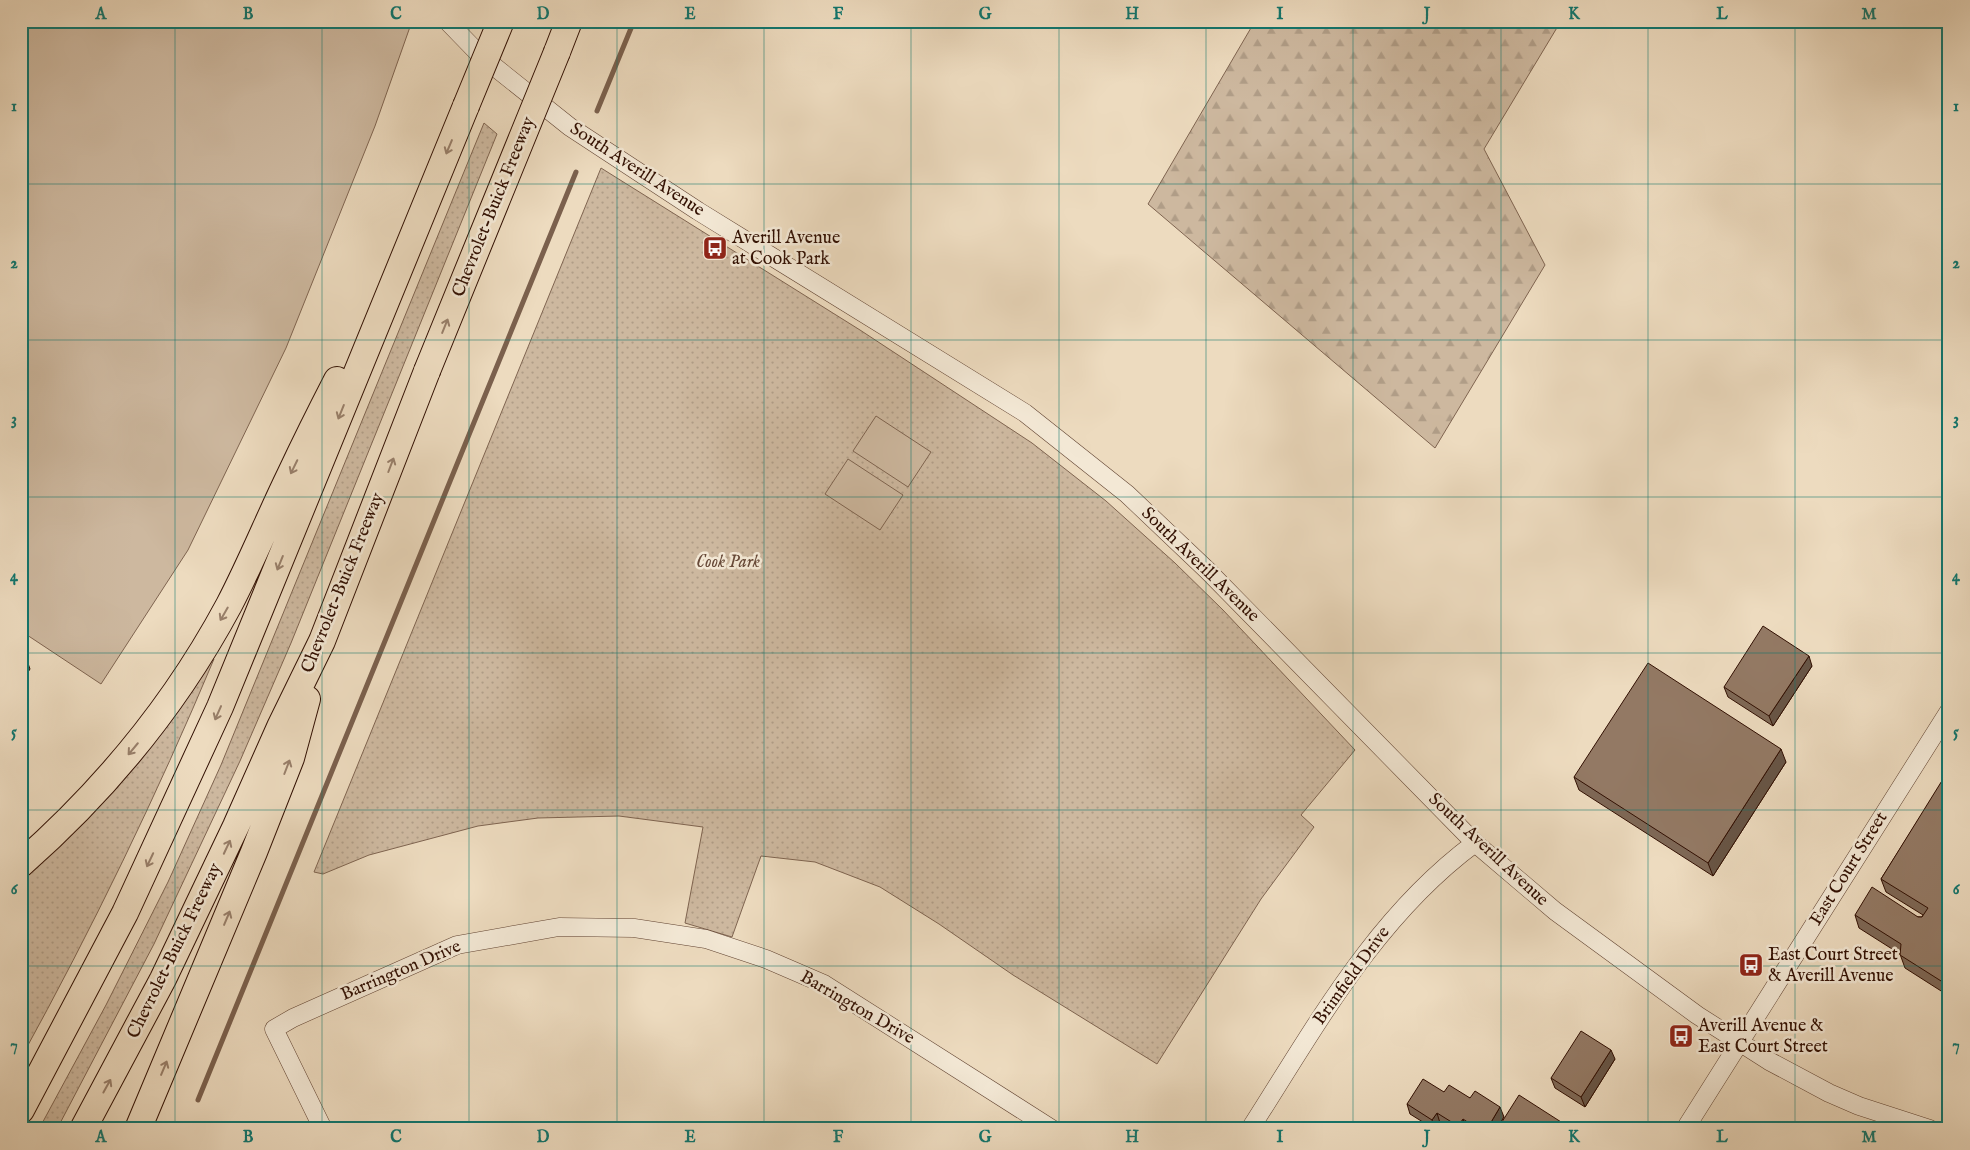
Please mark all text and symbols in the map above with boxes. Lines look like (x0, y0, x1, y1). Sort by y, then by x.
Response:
text: A (95, 5, 108, 25)
text: B (243, 5, 254, 25)
text: C (390, 5, 402, 25)
text: D (537, 5, 550, 25)
text: E (684, 5, 696, 25)
text: F (833, 5, 844, 25)
text: G (979, 5, 992, 25)
text: H (1125, 5, 1139, 25)
text: I (1277, 5, 1284, 25)
text: J (1422, 5, 1431, 25)
text: K (1568, 5, 1581, 25)
text: L (1716, 5, 1728, 25)
text: M (1861, 5, 1877, 25)
text: 1 (11, 97, 17, 117)
text: 1 (1953, 97, 1959, 117)
street label: Chevrolet-Buick Freeway (447, 113, 541, 301)
street label: South Averill Avenue (565, 118, 709, 222)
one-way arrow (443, 139, 453, 154)
place label: Averill Avenue at Cook Park (731, 227, 840, 271)
bus stop icon: Averill Avenue at Cook Park (702, 235, 728, 261)
text: 2 (10, 254, 18, 274)
text: 2 (1952, 254, 1960, 274)
one-way arrow (441, 319, 451, 334)
one-way arrow (336, 404, 345, 419)
text: 3 (11, 410, 17, 430)
text: 3 (1953, 410, 1959, 430)
one-way arrow (386, 458, 396, 473)
one-way arrow (288, 460, 298, 475)
street label: Chevrolet-Buick Freeway (296, 489, 390, 677)
street label: South Averill Avenue (1136, 503, 1264, 627)
park label: Cook Park (696, 551, 760, 574)
one-way arrow (275, 554, 284, 570)
text: 4 (10, 567, 19, 587)
text: 4 (1952, 567, 1961, 587)
one-way arrow (218, 606, 228, 621)
one-way arrow (212, 705, 222, 720)
text: 5 (11, 723, 17, 743)
text: 5 (1953, 723, 1959, 743)
one-way arrow (128, 742, 139, 755)
one-way arrow (283, 760, 293, 775)
street label: South Averill Avenue (1423, 788, 1553, 912)
street label: East Court Street (1805, 808, 1893, 930)
one-way arrow (222, 840, 232, 855)
one-way arrow (145, 853, 155, 868)
street label: Chevrolet-Buick Freeway (122, 859, 228, 1043)
text: 6 (11, 880, 19, 900)
text: 6 (1953, 880, 1961, 900)
one-way arrow (222, 911, 232, 926)
street label: Brimfield Drive (1309, 922, 1395, 1030)
street label: Barrington Drive (337, 935, 465, 1007)
place label: East Court Street & Averill Avenue (1768, 944, 1898, 988)
bus stop icon: East Court Street & Averill Avenue (1738, 952, 1764, 978)
street label: Barrington Drive (796, 966, 918, 1050)
place label: Averill Avenue & East Court Street (1697, 1015, 1828, 1059)
bus stop icon: Averill Avenue & East Court Street (1668, 1023, 1694, 1049)
text: 7 (10, 1036, 18, 1056)
text: 7 (1952, 1036, 1960, 1056)
one-way arrow (160, 1061, 170, 1076)
one-way arrow (103, 1079, 112, 1094)
text: A (95, 1128, 108, 1148)
text: B (243, 1128, 254, 1148)
text: C (390, 1128, 402, 1148)
text: D (537, 1128, 550, 1148)
text: E (684, 1128, 696, 1148)
text: F (833, 1128, 844, 1148)
text: G (979, 1128, 992, 1148)
text: H (1125, 1128, 1139, 1148)
text: I (1277, 1128, 1284, 1148)
text: J (1422, 1128, 1431, 1148)
text: K (1568, 1128, 1581, 1148)
text: L (1716, 1128, 1728, 1148)
text: M (1861, 1128, 1877, 1148)

